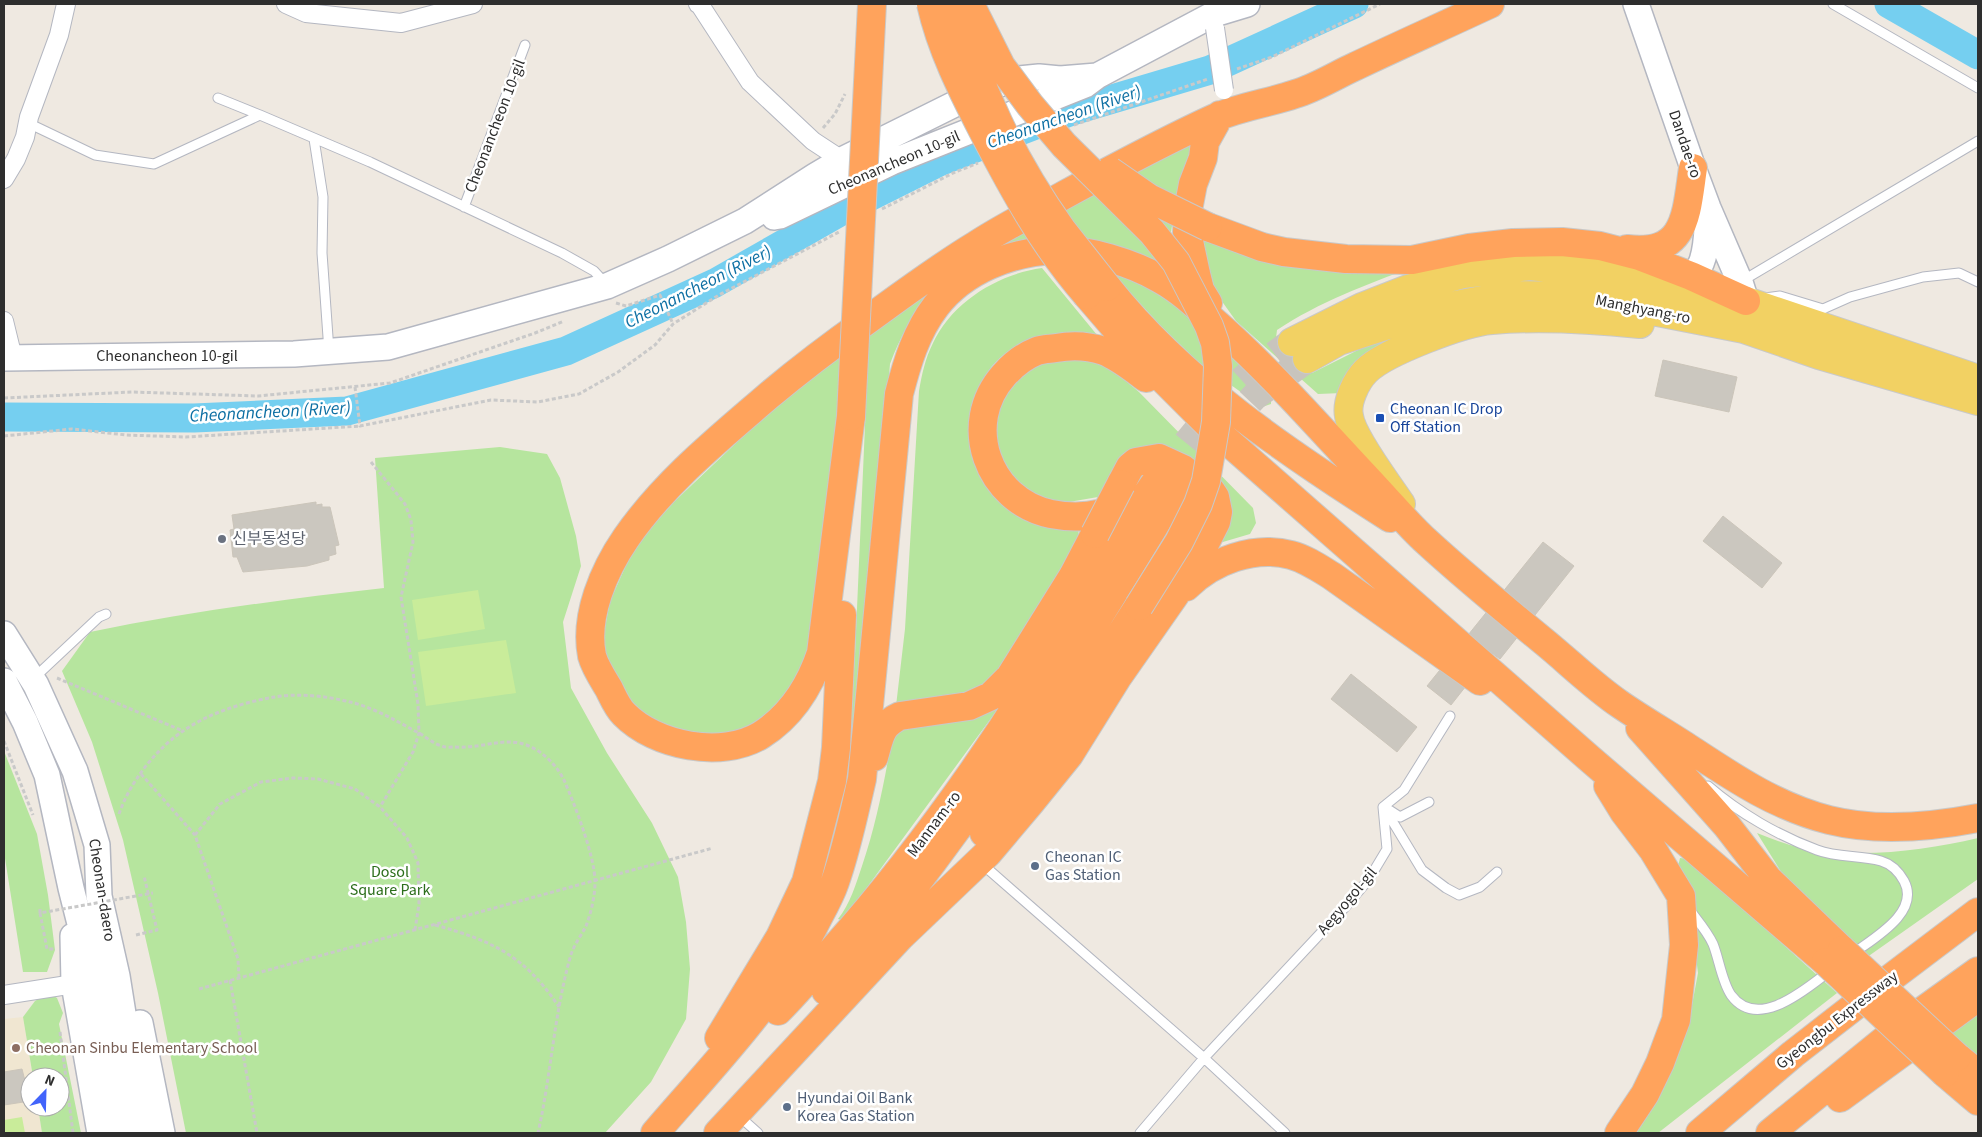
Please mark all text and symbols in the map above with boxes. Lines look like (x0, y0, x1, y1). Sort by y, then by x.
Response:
street label: Cheonancheon 10-gil (459, 56, 531, 196)
water label: Cheonancheon (River) (984, 79, 1144, 155)
street label: Dandae-ro (1663, 107, 1707, 181)
street label: Cheonancheon 10-gil (825, 125, 963, 201)
water label: Cheonancheon (River) (620, 239, 776, 335)
street label: Manghyang-ro (1594, 289, 1692, 329)
street label: Cheonancheon 10-gil (96, 345, 238, 367)
water label: Cheonancheon (River) (189, 395, 351, 429)
place label: Cheonan IC Drop Off Station (1390, 398, 1503, 438)
marker: Cheonan IC Drop Off Station (1374, 412, 1386, 424)
place label: 신부동성당 (232, 528, 306, 550)
marker: 신부동성당 (216, 533, 228, 545)
street label: Mannam-ro (902, 786, 966, 862)
street label: Cheonan-daero (83, 837, 121, 943)
place label: Cheonan IC Gas Station (1045, 846, 1122, 886)
marker: Cheonan IC Gas Station (1029, 860, 1041, 872)
park label: Dosol Square Park (350, 861, 430, 901)
street label: Aegyogol-gil (1312, 862, 1382, 940)
street label: Gyeongbu Expressway (1772, 965, 1903, 1075)
place label: Cheonan Sinbu Elementary School (26, 1037, 257, 1059)
marker: Cheonan Sinbu Elementary School (10, 1042, 22, 1054)
north arrow (20, 1067, 70, 1117)
text: N (41, 1070, 58, 1092)
place label: Hyundai Oil Bank Korea Gas Station (797, 1087, 915, 1127)
marker: Hyundai Oil Bank Korea Gas Station (781, 1101, 793, 1113)

